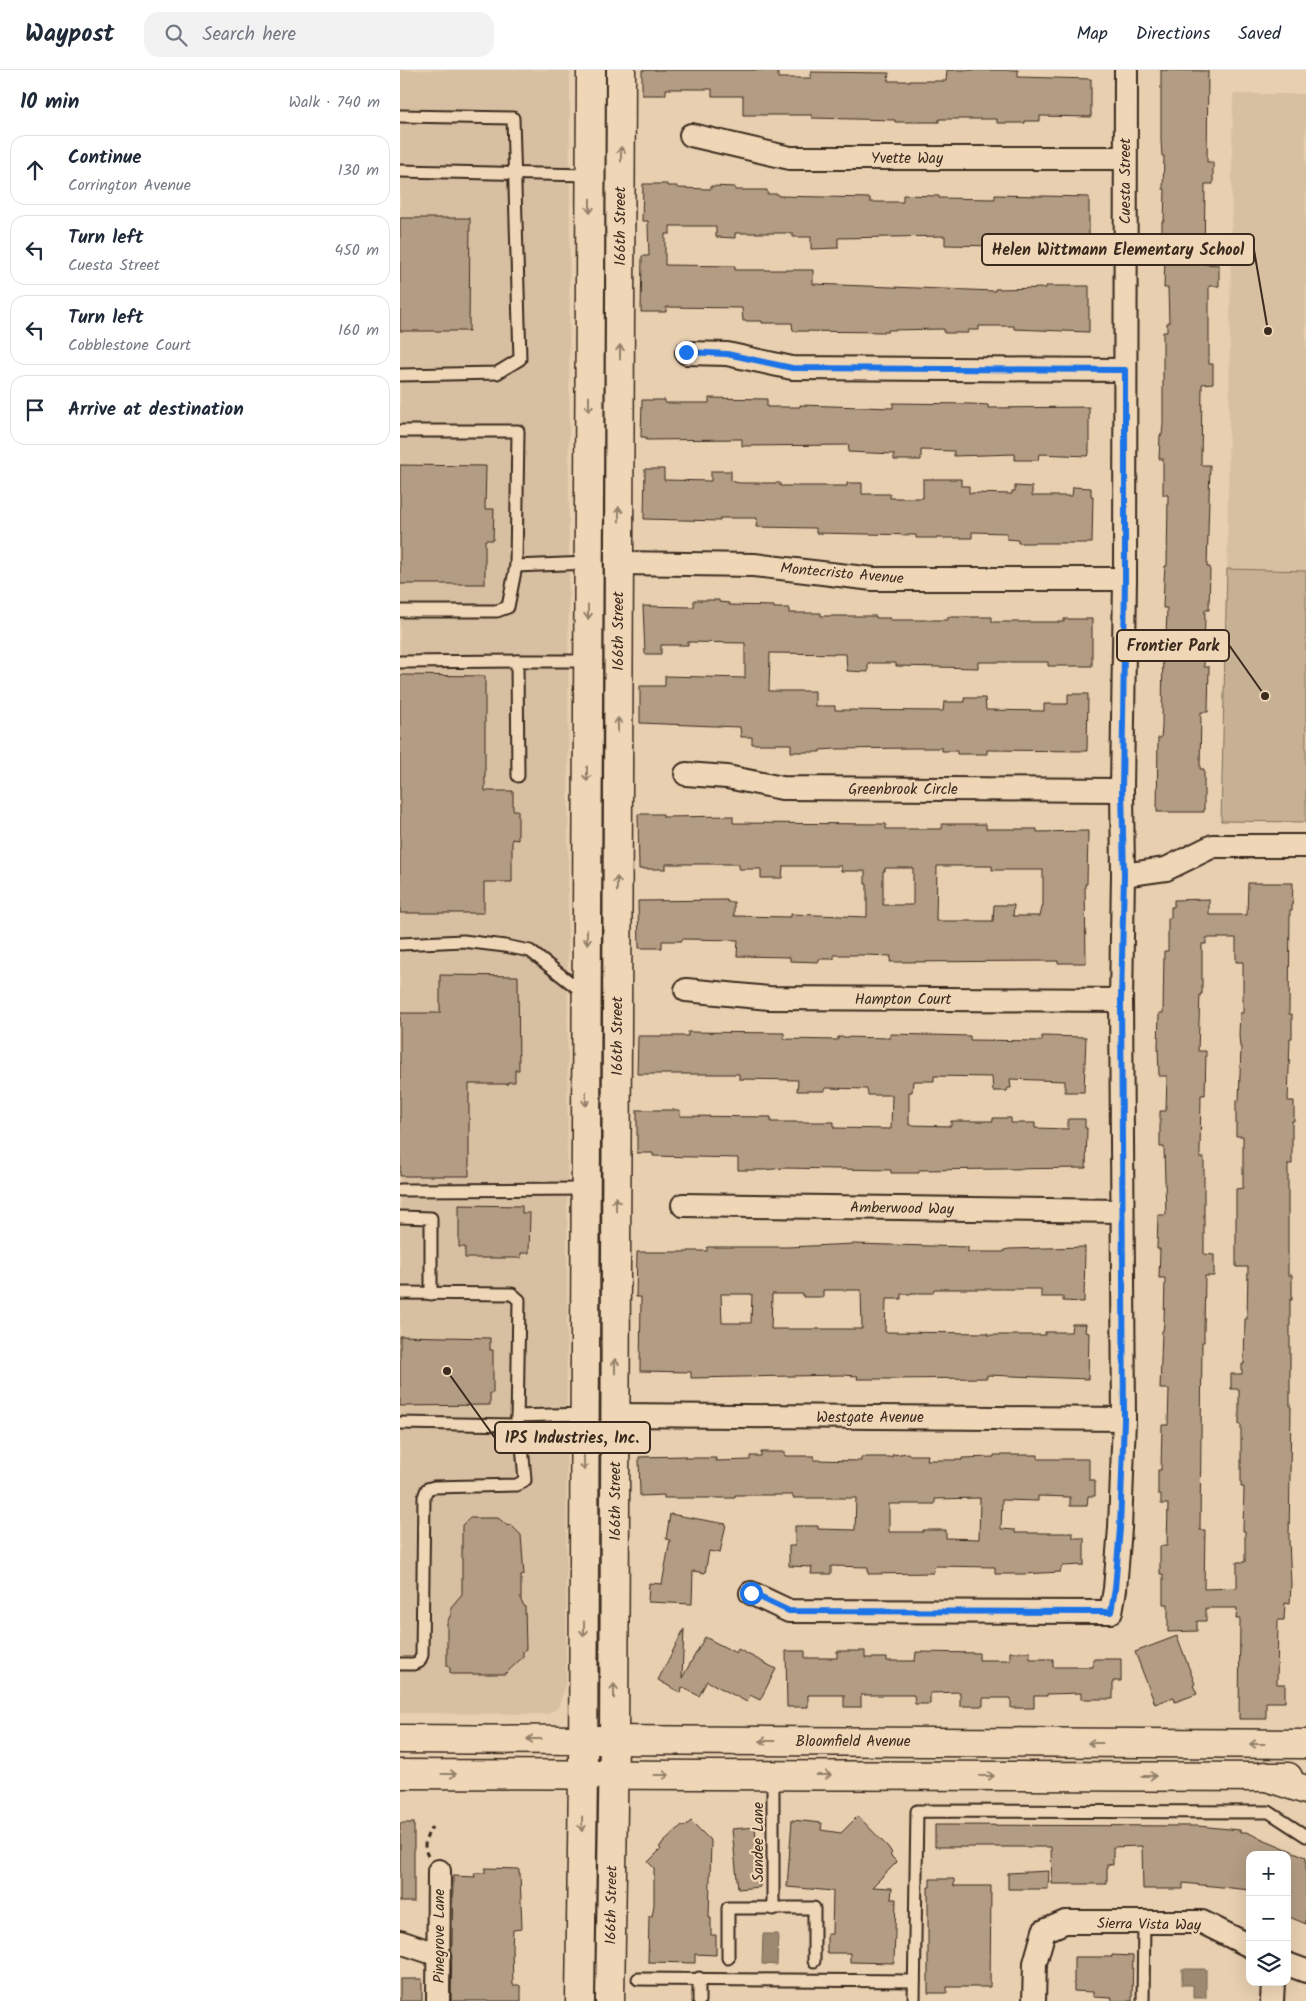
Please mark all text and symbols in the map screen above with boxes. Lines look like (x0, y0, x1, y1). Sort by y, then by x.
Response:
search box (144, 12, 494, 57)
text: Waypost (25, 15, 114, 54)
text: Search here (202, 20, 296, 50)
text: Map (1076, 20, 1108, 49)
text: Directions (1136, 20, 1210, 49)
text: Saved (1238, 20, 1281, 49)
icon: search (162, 21, 190, 49)
text: 10 min (20, 86, 80, 119)
text: Walk · 740 m (289, 90, 380, 115)
street label: Cuesta Street (1114, 138, 1138, 224)
text: Continue (68, 143, 141, 173)
one-way arrow (616, 147, 626, 163)
street label: Yvette Way (871, 147, 944, 171)
icon: ahead (21, 156, 49, 184)
text: 130 m (338, 158, 379, 183)
text: Corrington Avenue (68, 173, 191, 198)
street label: 166th Street (609, 186, 633, 266)
one-way arrow (585, 198, 595, 214)
text: Turn left (68, 223, 143, 253)
callout: Helen Wittmann Elementary School (982, 234, 1254, 265)
icon: left (21, 236, 49, 264)
text: 450 m (334, 238, 379, 263)
text: Helen Wittmann Elementary School (992, 238, 1245, 263)
text: Cuesta Street (68, 253, 160, 278)
text: Turn left (68, 303, 143, 333)
icon: left (21, 316, 49, 344)
text: 160 m (338, 318, 379, 343)
text: Cobblestone Court (68, 333, 191, 358)
route end (675, 341, 698, 364)
one-way arrow (615, 344, 625, 360)
text: Arrive at destination (68, 395, 244, 425)
one-way arrow (584, 395, 594, 411)
icon: arrive (21, 396, 49, 424)
one-way arrow (614, 507, 624, 523)
street label: Montecristo Avenue (779, 557, 905, 591)
street label: 166th Street (607, 591, 631, 671)
one-way arrow (583, 604, 593, 620)
callout: Frontier Park (1117, 630, 1229, 661)
text: Frontier Park (1127, 634, 1220, 659)
one-way arrow (613, 717, 623, 734)
one-way arrow (582, 766, 592, 782)
street label: Greenbrook Circle (848, 778, 958, 802)
one-way arrow (612, 876, 622, 892)
one-way arrow (582, 928, 592, 945)
street label: Hampton Court (855, 988, 951, 1012)
street label: 166th Street (606, 996, 630, 1076)
one-way arrow (581, 1091, 591, 1107)
one-way arrow (611, 1196, 621, 1212)
street label: Amberwood Way (850, 1196, 955, 1222)
one-way arrow (610, 1358, 620, 1374)
street label: Westgate Avenue (816, 1406, 924, 1430)
callout: IPS Industries, Inc. (495, 1422, 650, 1453)
text: IPS Industries, Inc. (505, 1426, 640, 1451)
one-way arrow (579, 1454, 589, 1471)
street label: 166th Street (604, 1461, 628, 1541)
route start (740, 1582, 763, 1605)
one-way arrow (579, 1620, 589, 1636)
one-way arrow (609, 1683, 619, 1700)
street label: Bloomfield Avenue (796, 1730, 911, 1754)
one-way arrow (527, 1734, 543, 1744)
one-way arrow (759, 1736, 776, 1746)
one-way arrow (1087, 1738, 1104, 1748)
one-way arrow (1250, 1739, 1266, 1749)
one-way arrow (440, 1769, 456, 1779)
one-way arrow (654, 1770, 670, 1780)
one-way arrow (816, 1770, 832, 1780)
one-way arrow (978, 1771, 995, 1781)
one-way arrow (1141, 1771, 1157, 1781)
street label: Sandee Lane (747, 1802, 771, 1882)
one-way arrow (578, 1815, 587, 1831)
map controls (1246, 1851, 1291, 1986)
button: + (1246, 1851, 1291, 1896)
street label: 166th Street (599, 1865, 625, 1945)
street label: Pinegrove Lane (428, 1889, 452, 1983)
button: − (1246, 1896, 1291, 1941)
street label: Sierra Vista Way (1097, 1912, 1202, 1938)
button: layers (1246, 1941, 1291, 1986)

